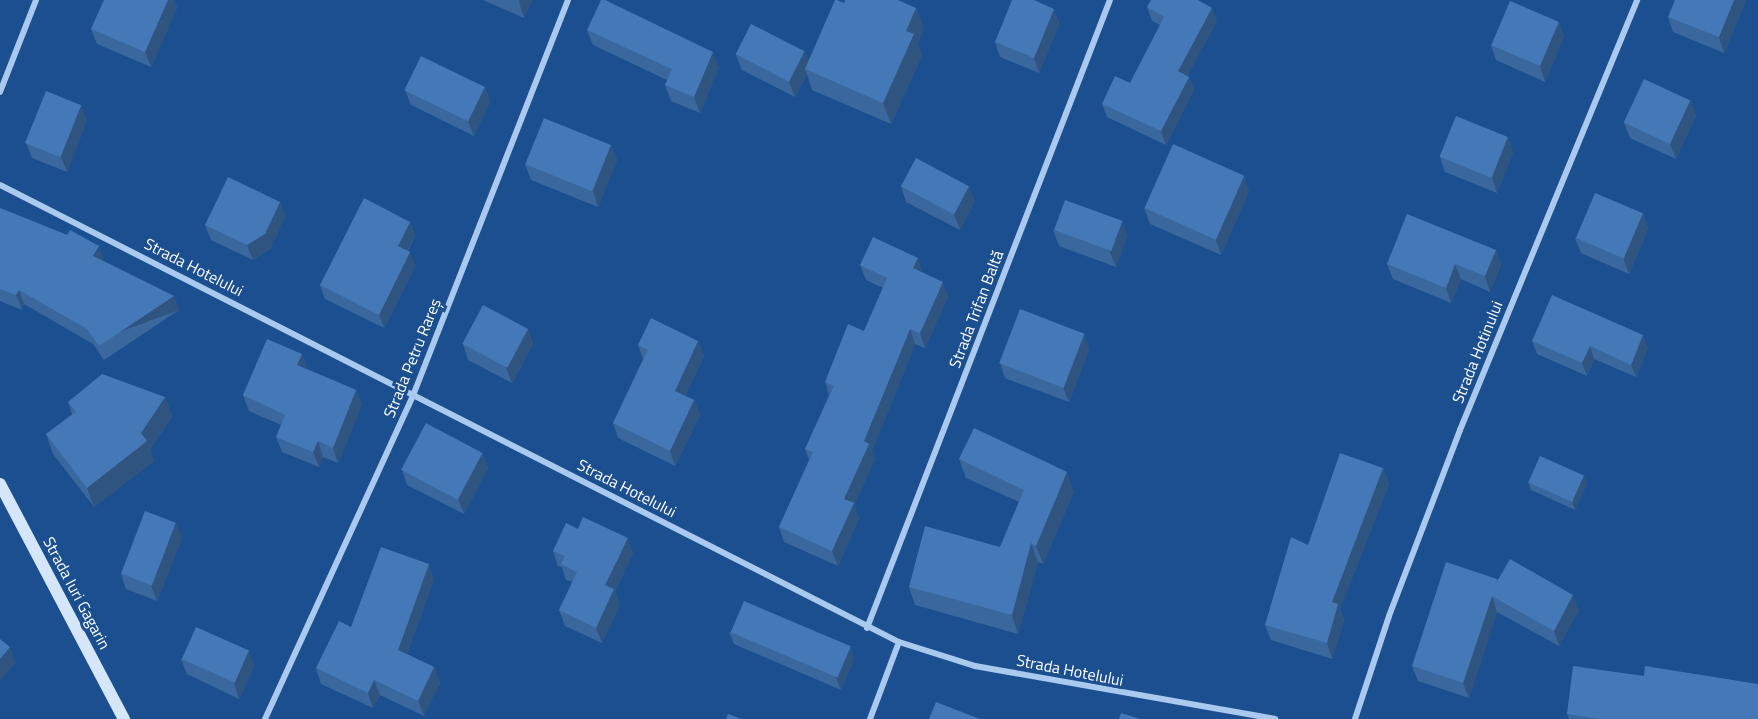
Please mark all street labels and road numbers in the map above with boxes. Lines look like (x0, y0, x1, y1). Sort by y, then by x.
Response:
street label: Strada Hotelului (141, 234, 247, 300)
street label: Strada Trifan Baltă (945, 247, 1007, 371)
street label: Strada Petru Rareș (379, 295, 445, 421)
street label: Strada Hotinului (1448, 298, 1506, 406)
street label: Strada Hotelului (574, 455, 680, 521)
street label: Strada Iuri Gagarin (39, 534, 115, 652)
street label: Strada Hotelului (1015, 650, 1125, 690)

